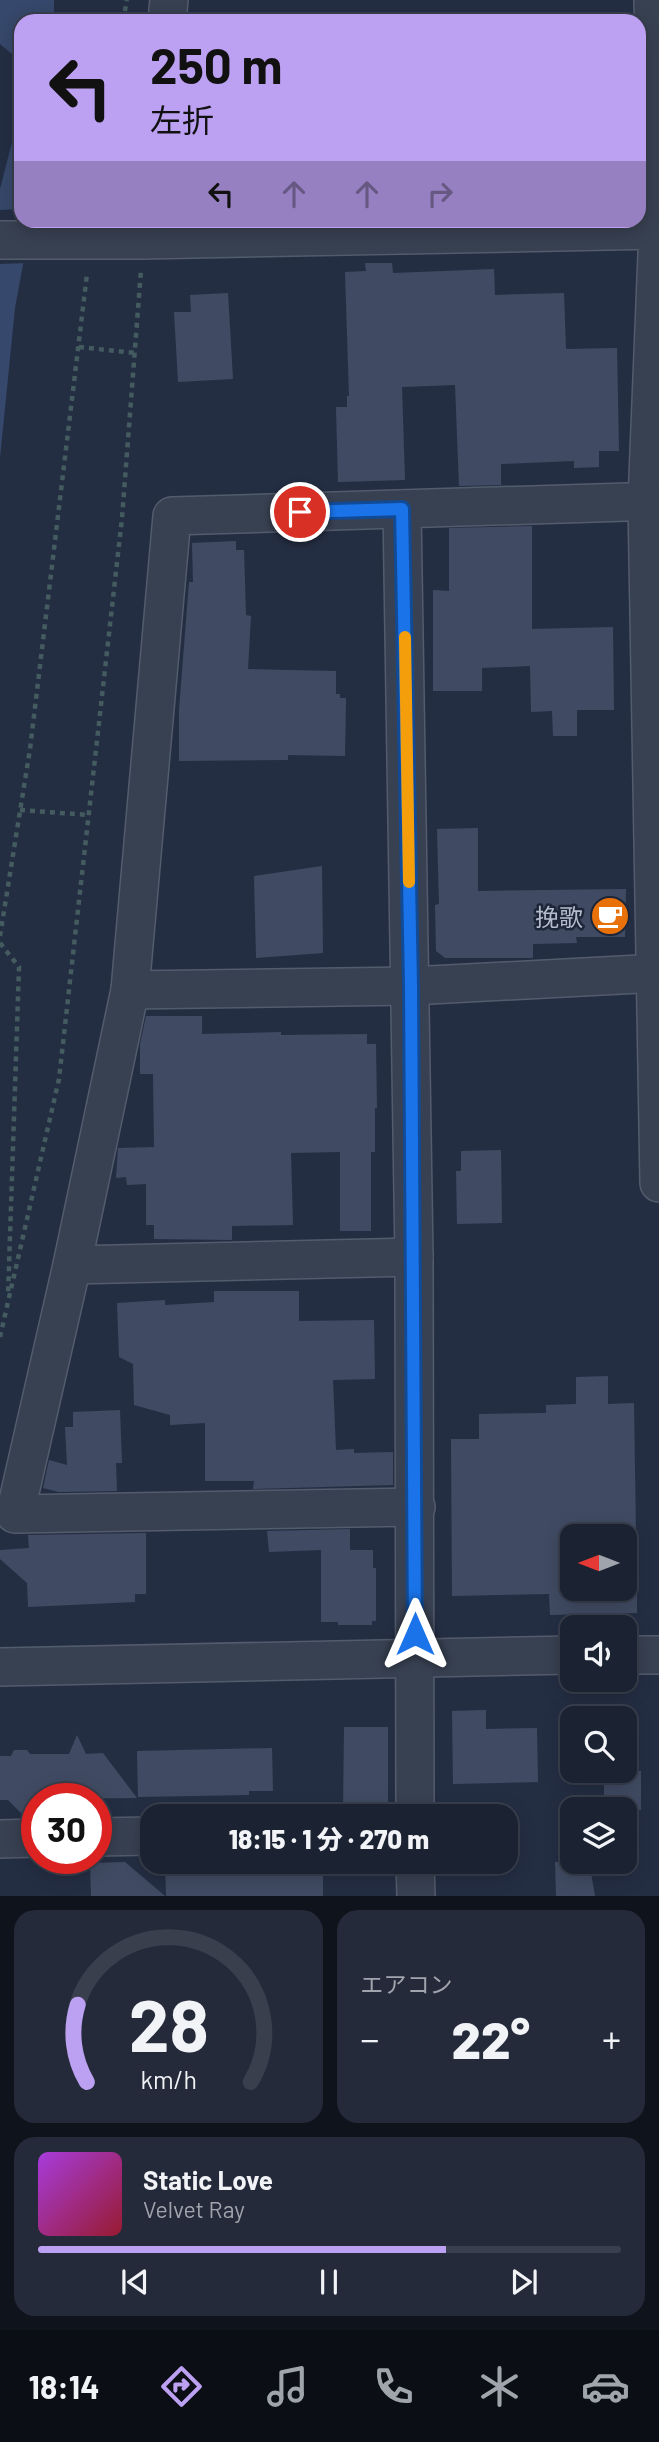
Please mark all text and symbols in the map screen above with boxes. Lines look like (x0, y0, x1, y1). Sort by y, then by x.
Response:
text: 250 m (150, 35, 283, 94)
icon: left (35, 42, 126, 133)
text: 左折 (150, 100, 214, 138)
icon: left (202, 175, 240, 213)
icon: ahead (275, 175, 313, 213)
icon: ahead (348, 175, 386, 213)
icon: right (421, 175, 459, 213)
pin (270, 482, 330, 542)
icon: arrive (281, 493, 319, 531)
cafe icon: 挽歌 (589, 895, 631, 937)
place label: 挽歌 (535, 902, 583, 931)
north arrow (560, 1524, 637, 1601)
map controls (560, 1524, 637, 1874)
position arrow (378, 1597, 452, 1671)
button: sound (560, 1615, 637, 1692)
button: search (560, 1706, 637, 1783)
speed limit sign: 30 (21, 1783, 112, 1874)
button: layers (560, 1797, 637, 1874)
text: 18:15 · 1 分 · 270 m (229, 1823, 429, 1854)
text: エアコン (361, 1970, 453, 1998)
text: 28 (128, 1980, 208, 2068)
text: 22° (451, 2007, 530, 2069)
text: − (361, 2015, 380, 2061)
text: + (602, 2015, 621, 2061)
text: km/h (140, 2064, 197, 2094)
text: Static Love (143, 2164, 273, 2195)
text: Velvet Ray (143, 2195, 245, 2223)
icon: previous (116, 2263, 154, 2301)
icon: pause (310, 2263, 348, 2301)
icon: next (505, 2263, 543, 2301)
icon: directions (157, 2362, 206, 2411)
icon: music (263, 2362, 312, 2411)
icon: phone (369, 2362, 418, 2411)
icon: climate (475, 2362, 524, 2411)
icon: car (581, 2362, 630, 2411)
text: 18:14 (29, 2367, 100, 2405)

